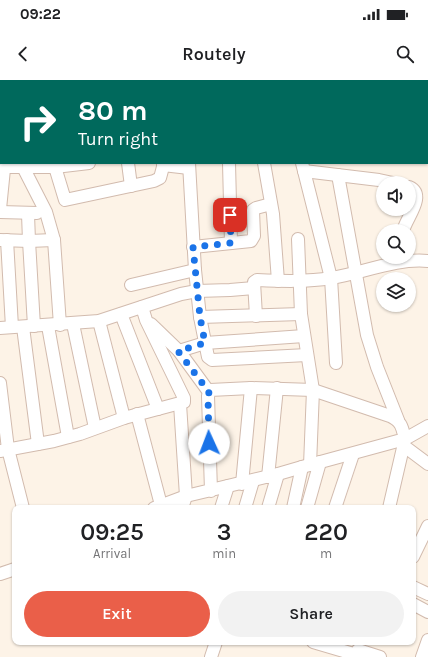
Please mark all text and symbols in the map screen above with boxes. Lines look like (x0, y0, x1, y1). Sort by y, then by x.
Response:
text: 09:22 (20, 5, 61, 23)
icon: back (12, 43, 34, 65)
text: Routely (182, 43, 246, 65)
icon: search (394, 43, 416, 65)
text: 80 m (78, 94, 147, 127)
icon: right (12, 96, 64, 148)
text: Turn right (78, 128, 158, 150)
map controls (376, 176, 416, 312)
button: sound (376, 176, 416, 216)
pin (213, 198, 247, 232)
icon: arrive (219, 204, 241, 226)
button: search (376, 224, 416, 264)
button: layers (376, 272, 416, 312)
position arrow (188, 422, 230, 464)
text: 09:25 (80, 518, 144, 546)
text: 3 (217, 518, 231, 546)
text: 220 (304, 518, 348, 546)
text: Arrival (93, 546, 131, 561)
text: min (212, 546, 236, 561)
text: m (320, 546, 332, 561)
button: Exit (24, 591, 210, 637)
button: Share (218, 591, 404, 637)

